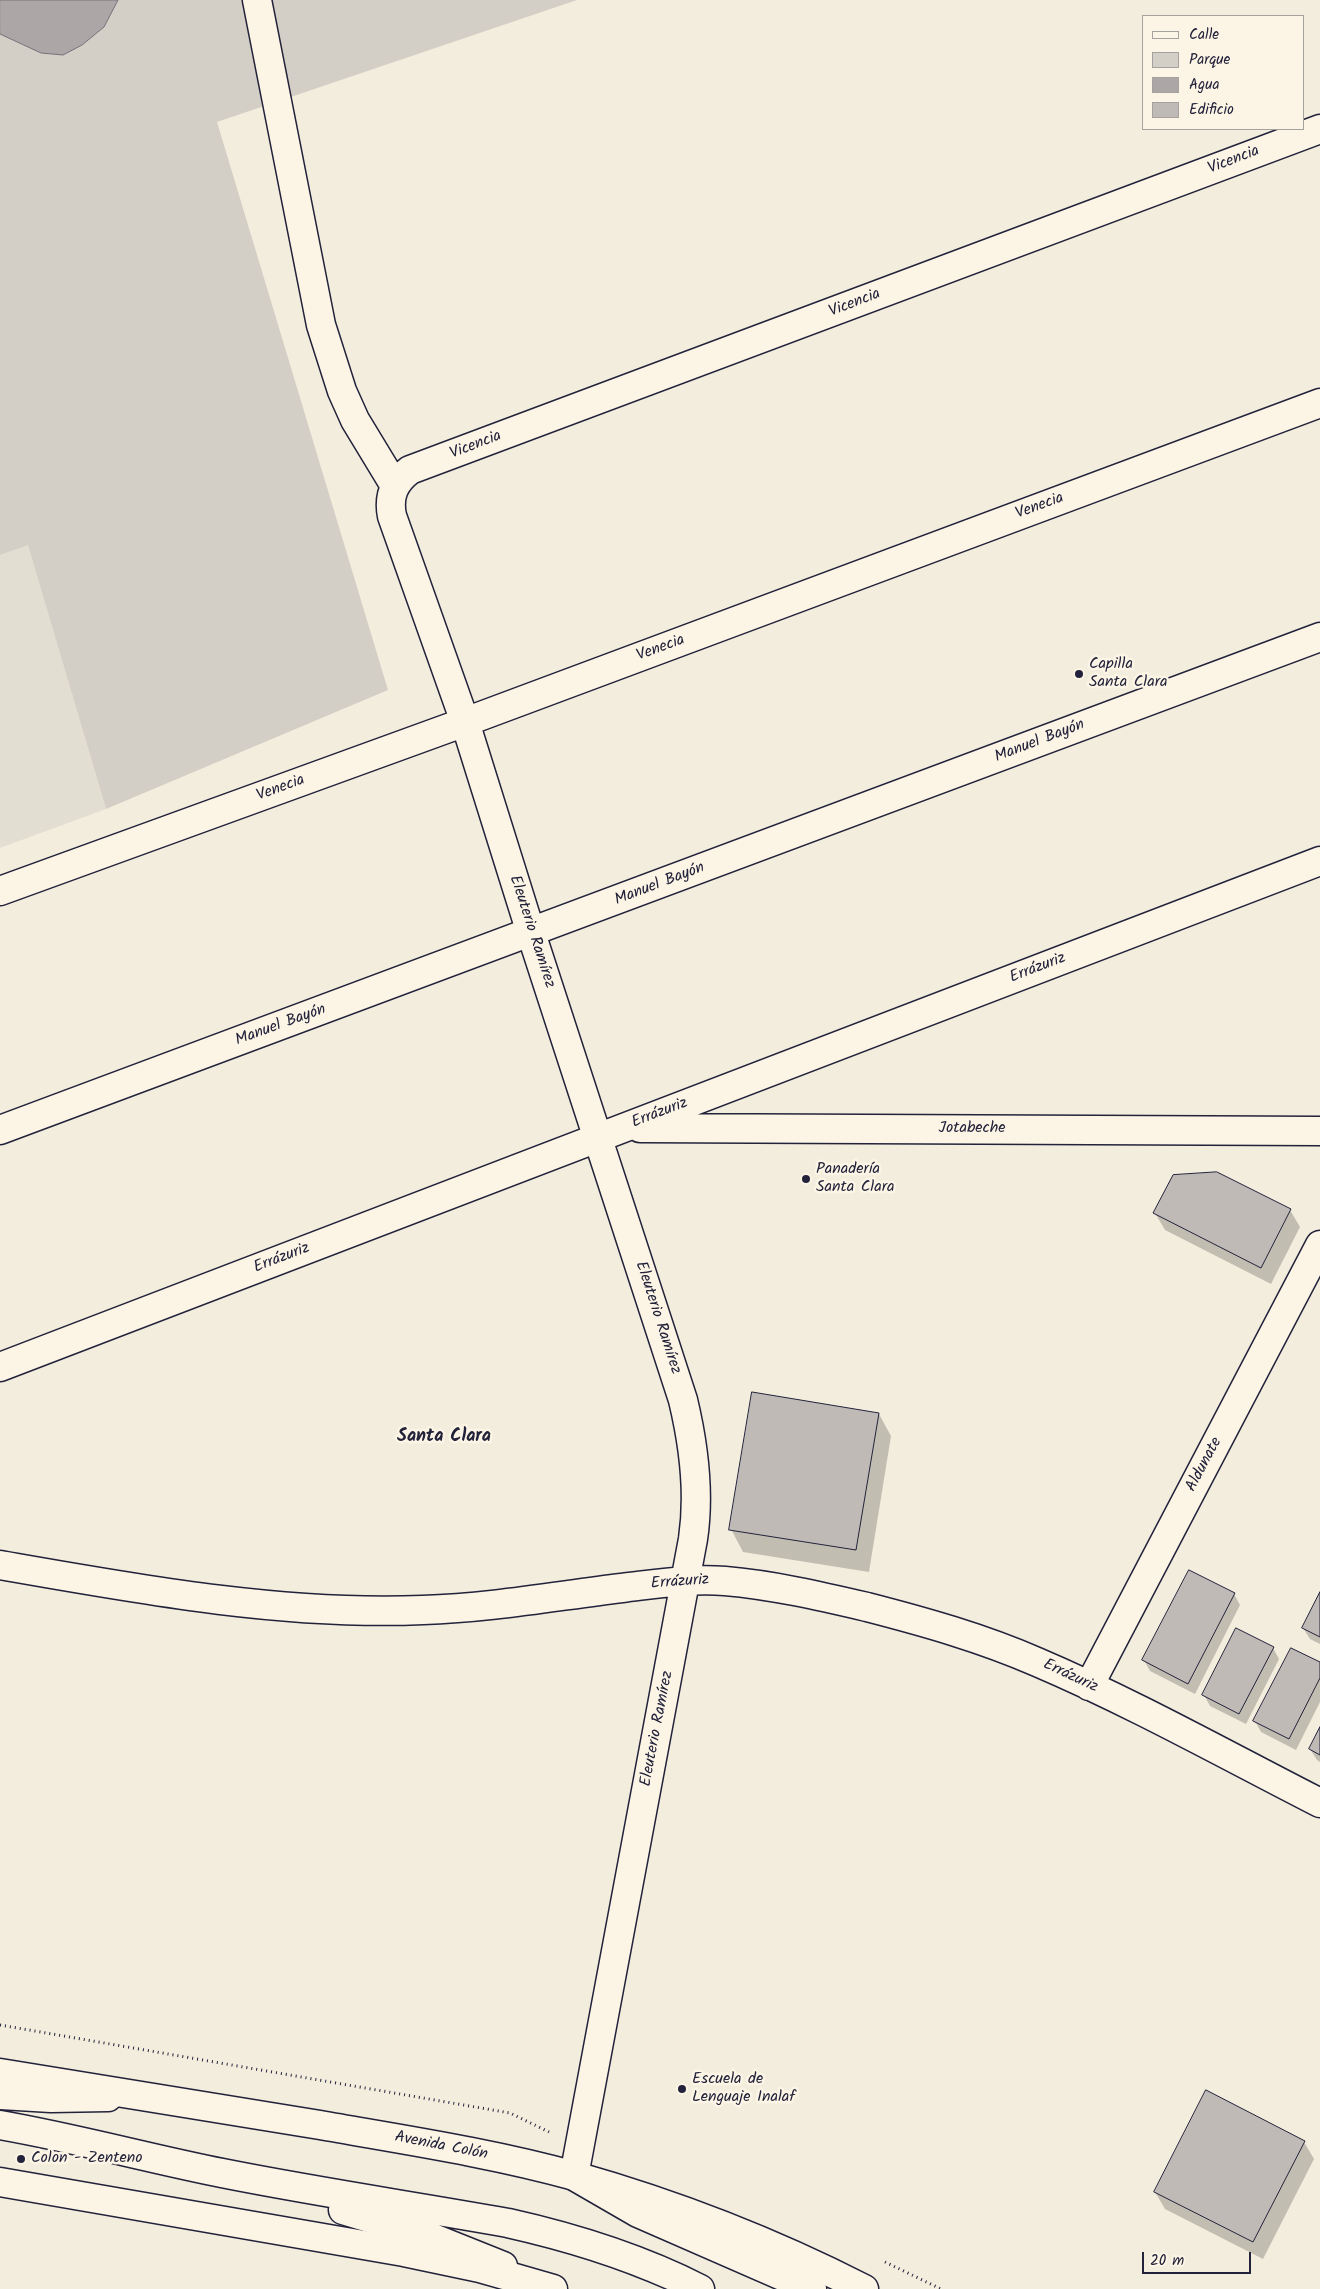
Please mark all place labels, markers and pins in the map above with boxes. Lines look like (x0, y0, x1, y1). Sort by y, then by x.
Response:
place label: Capilla Santa Clara (1089, 655, 1167, 693)
marker: Capilla Santa Clara (1073, 668, 1085, 680)
place label: Panadería Santa Clara (816, 1160, 894, 1198)
marker: Panadería Santa Clara (800, 1173, 812, 1185)
place label: Escuela de Lenguaje Inalaf (692, 2070, 795, 2108)
marker: Escuela de Lenguaje Inalaf (676, 2083, 688, 2095)
place label: Colon - Zenteno (31, 2149, 143, 2169)
marker: Colon - Zenteno (15, 2153, 27, 2165)

